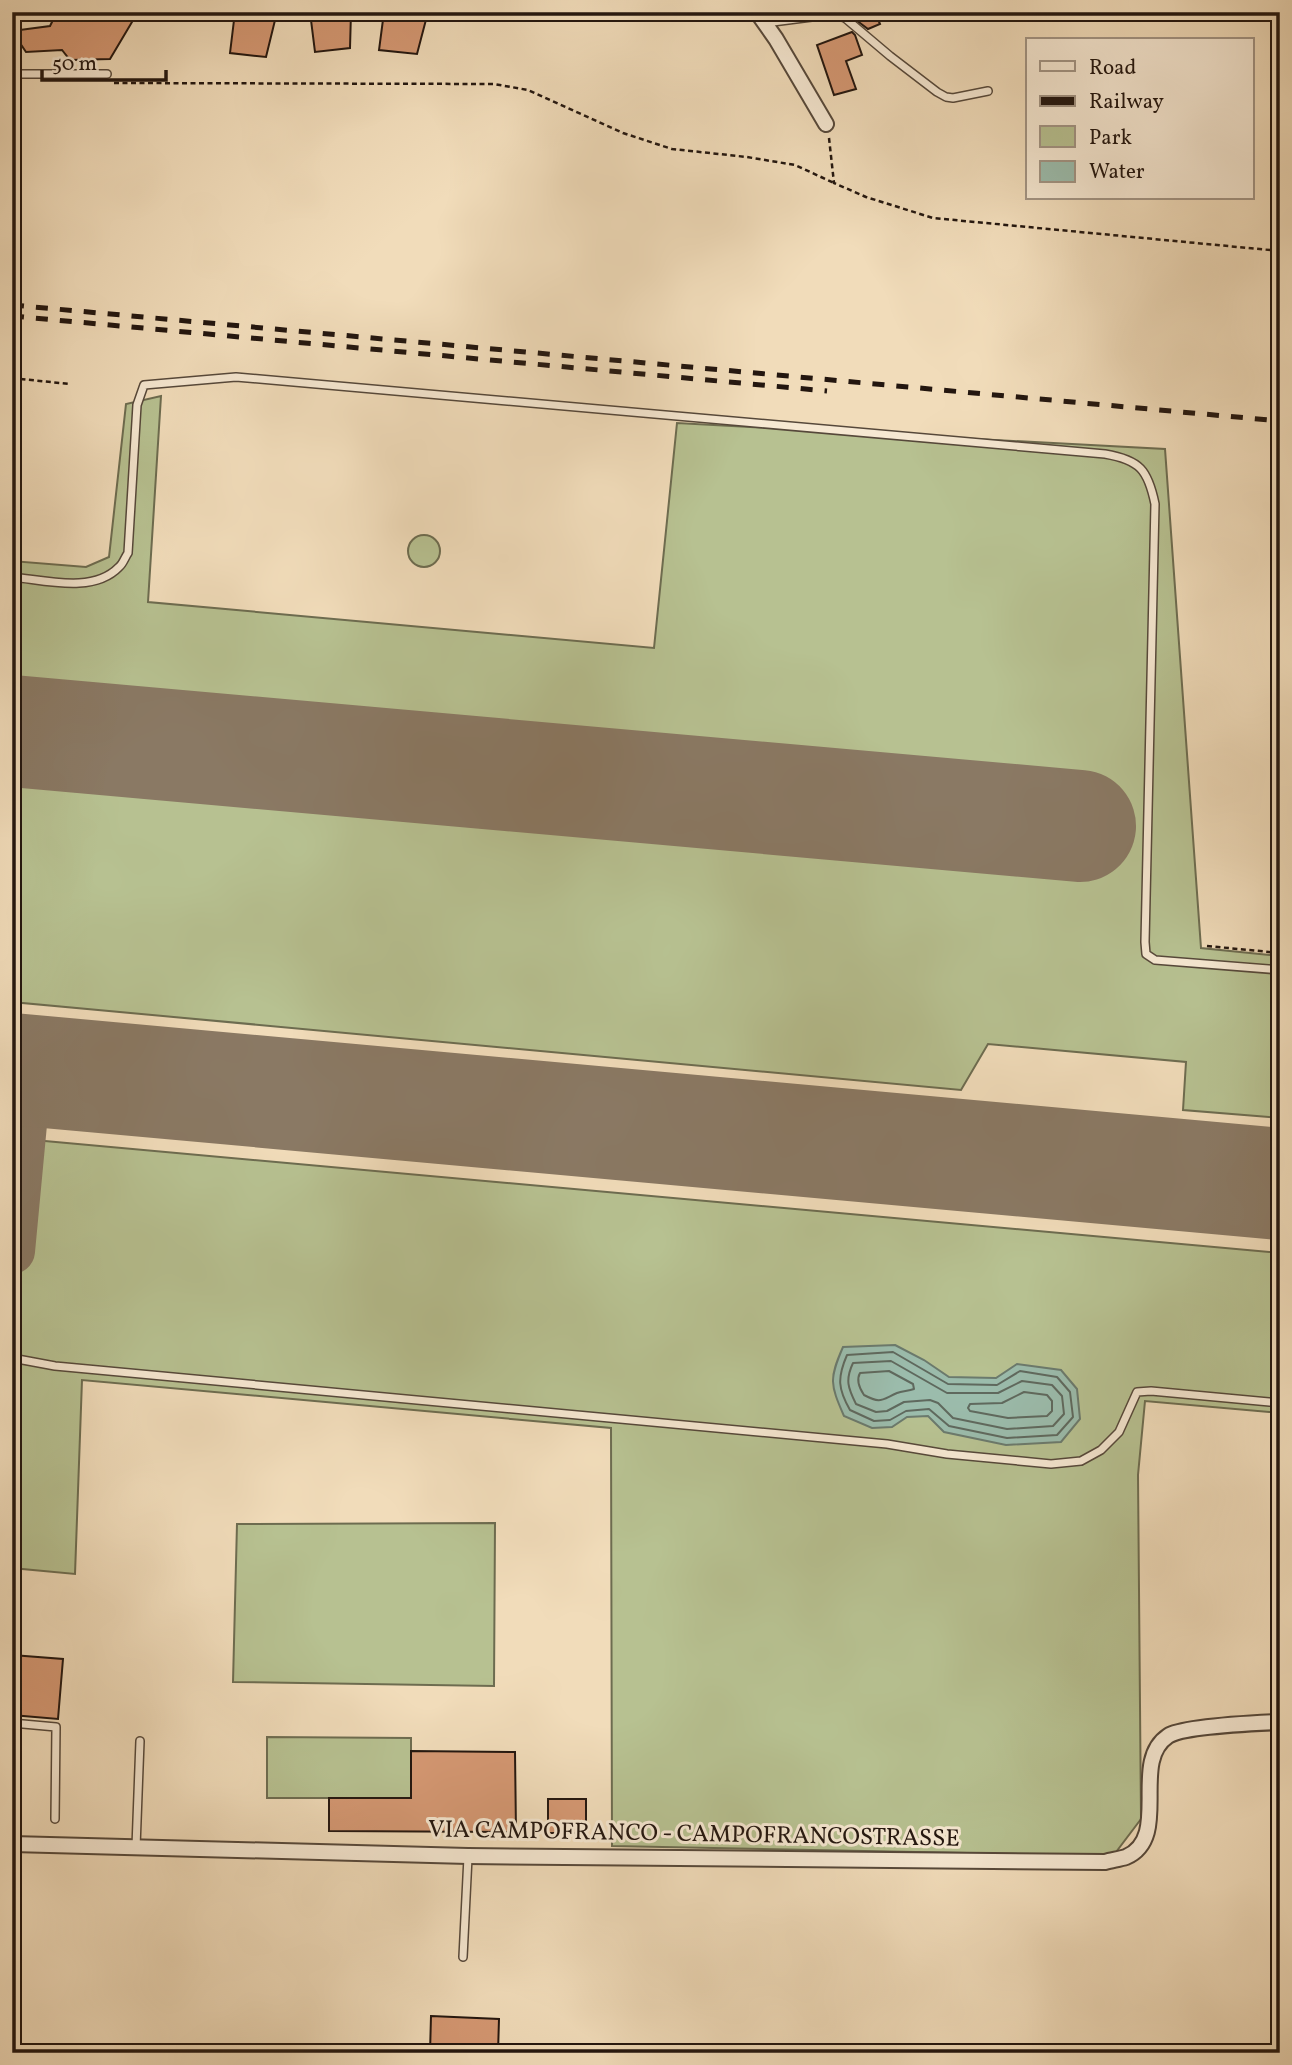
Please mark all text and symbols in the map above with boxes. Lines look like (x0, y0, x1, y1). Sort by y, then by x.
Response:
scale bar (42, 38, 166, 82)
legend (1026, 38, 1254, 200)
text: 50 m (52, 50, 97, 79)
text: Road (1089, 54, 1136, 83)
text: Railway (1089, 88, 1165, 117)
text: Park (1089, 124, 1132, 153)
text: Water (1089, 158, 1145, 187)
street label: VIA CAMPOFRANCO - CAMPOFRANCOSTRASSE (428, 1813, 960, 1857)

